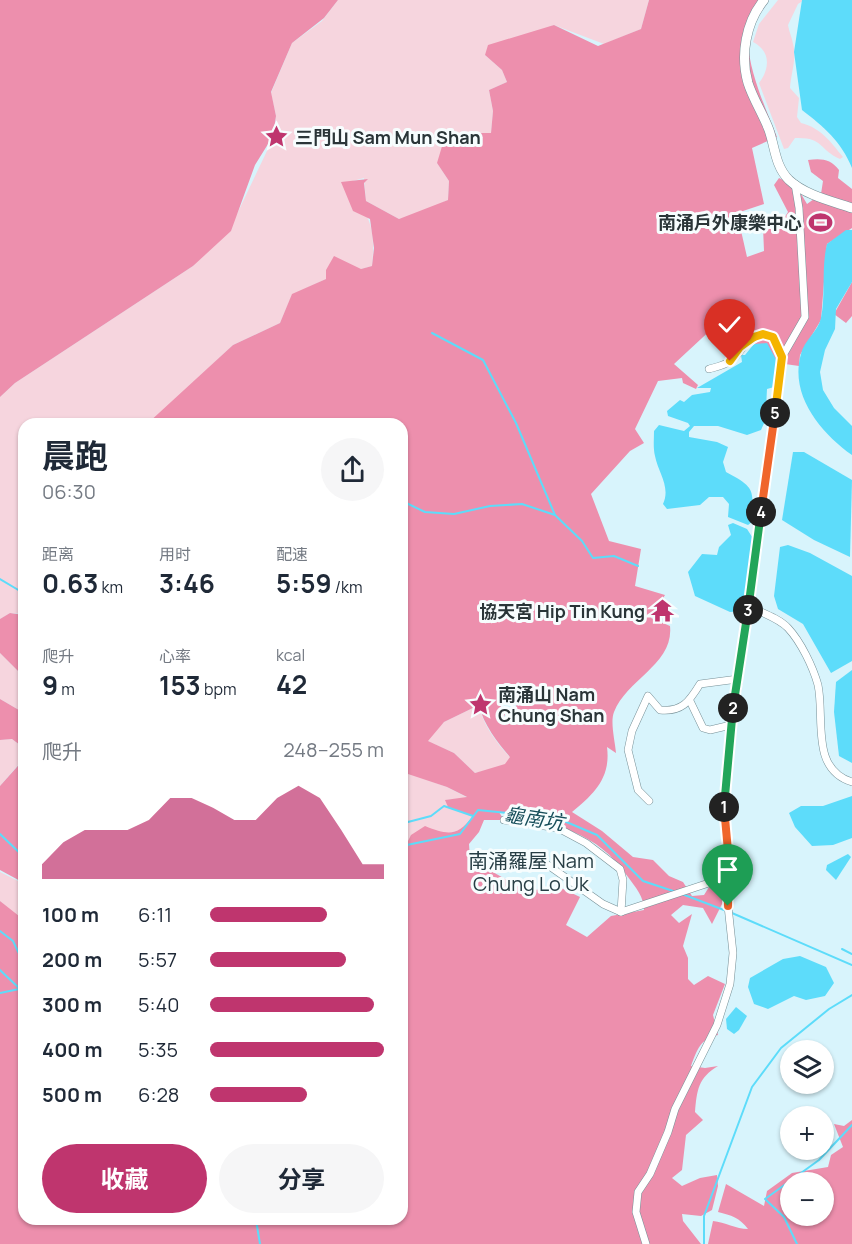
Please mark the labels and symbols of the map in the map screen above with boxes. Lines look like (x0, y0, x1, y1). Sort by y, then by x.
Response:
place icon: 三門山 Sam Mun Shan (264, 124, 290, 150)
place label: 三門山 Sam Mun Shan (295, 125, 481, 149)
sports icon: 南涌戶外康樂中心 (807, 209, 833, 235)
place label: 南涌戶外康樂中心 (658, 210, 802, 234)
pin (704, 299, 755, 361)
pin: 5 (760, 398, 790, 428)
pin: 4 (746, 497, 776, 527)
pin: 3 (733, 595, 763, 625)
temple icon: 協天宮 Hip Tin Kung (650, 598, 676, 624)
place label: 協天宮 Hip Tin Kung (479, 599, 645, 623)
place label: 南涌山 Nam Chung Shan (498, 682, 604, 727)
place icon: 南涌山 Nam Chung Shan (467, 691, 493, 717)
pin: 2 (718, 693, 748, 723)
pin: 1 (709, 792, 739, 822)
water label: 龜南坑 (502, 800, 569, 836)
pin (702, 844, 753, 906)
district label: 南涌羅屋 Nam Chung Lo Uk (468, 847, 594, 897)

